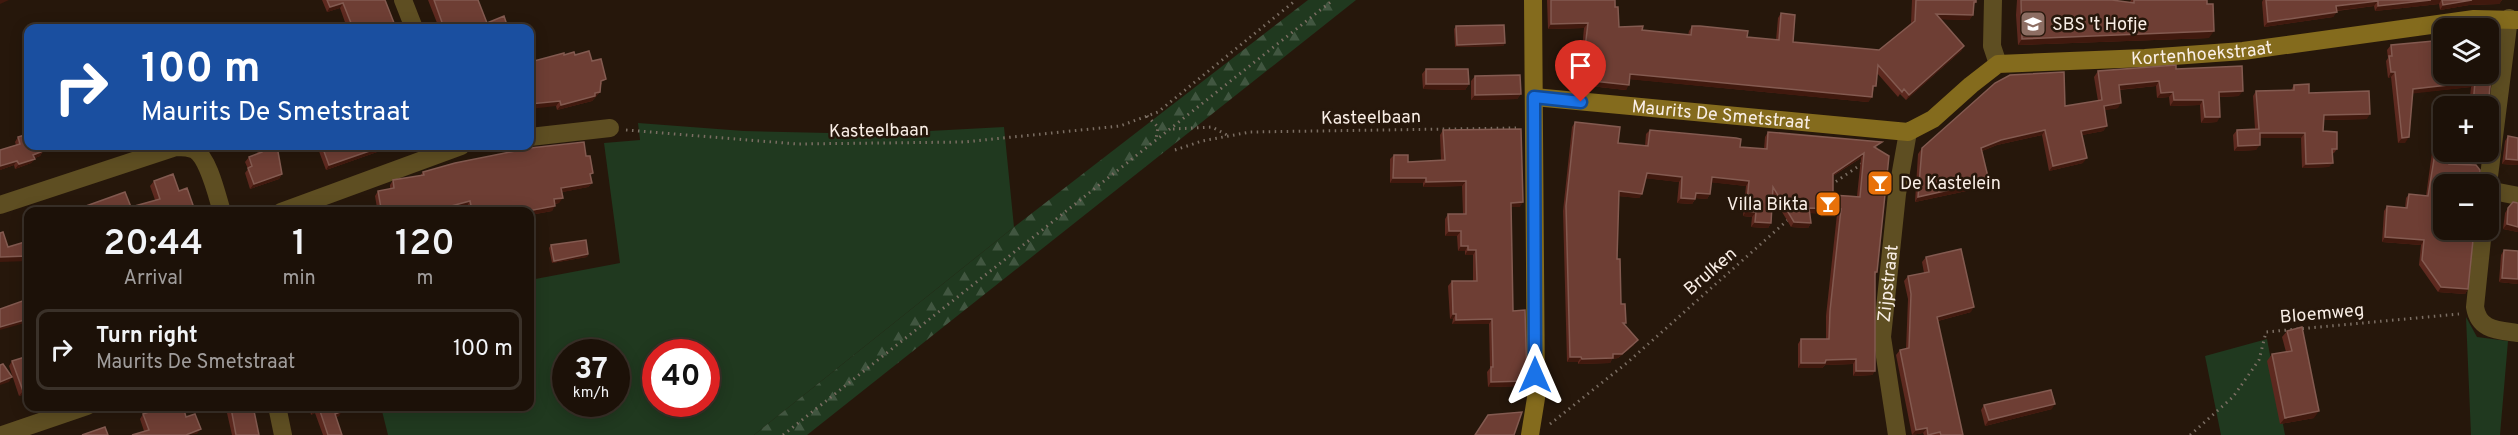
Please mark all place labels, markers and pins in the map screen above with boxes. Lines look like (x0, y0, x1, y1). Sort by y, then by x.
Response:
school or university icon: SBS 't Hofje (2018, 9, 2048, 39)
place label: SBS 't Hofje (2052, 14, 2147, 37)
pin (1555, 40, 1606, 102)
bar icon: De Kastelein (1865, 168, 1895, 198)
place label: De Kastelein (1900, 173, 2001, 196)
bar icon: Villa Bikta (1813, 189, 1843, 219)
place label: Villa Bikta (1727, 194, 1808, 217)

